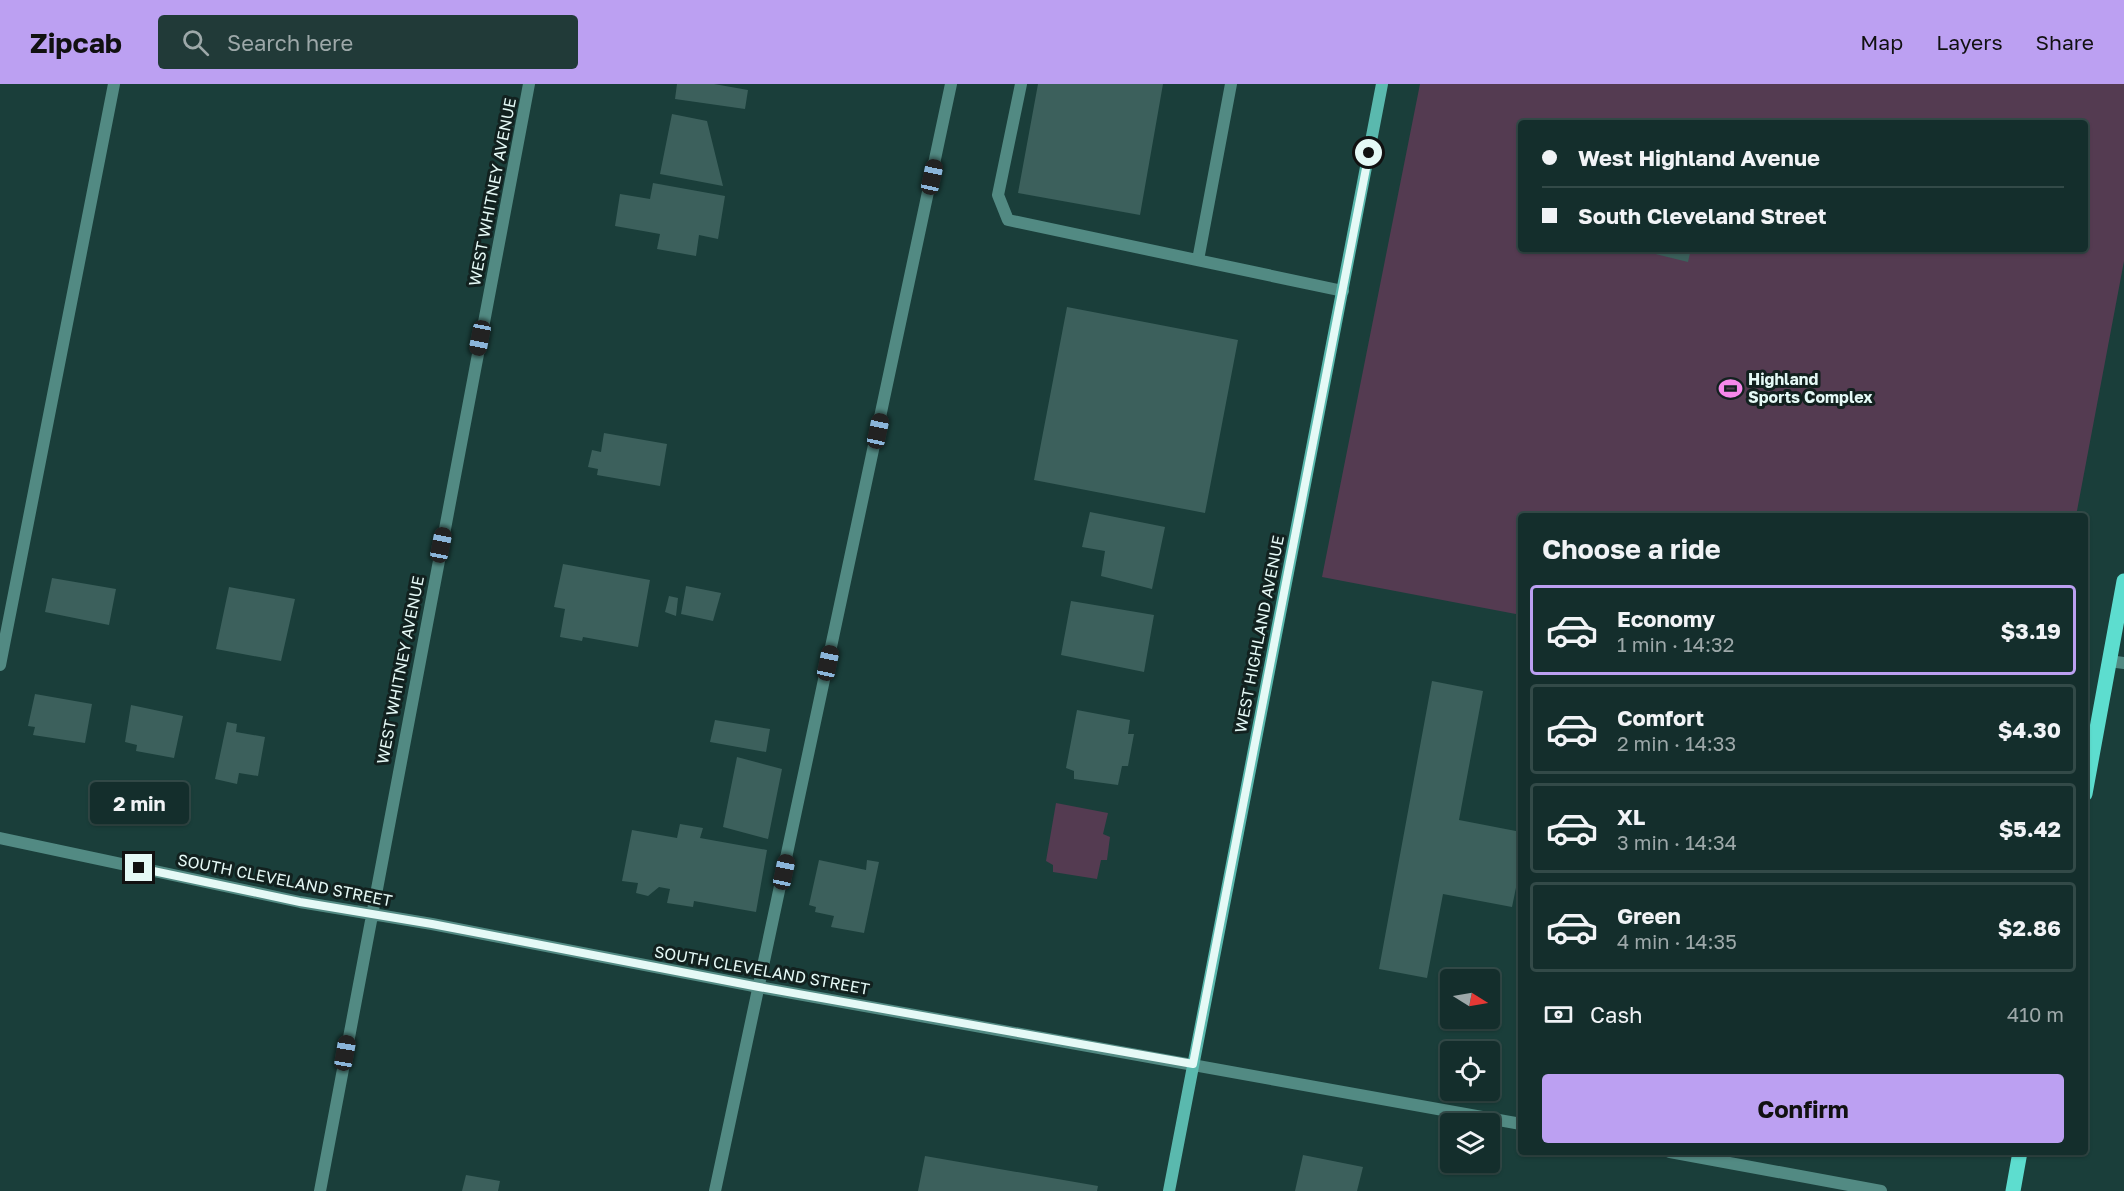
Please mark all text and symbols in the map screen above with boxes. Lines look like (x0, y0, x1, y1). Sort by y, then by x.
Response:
search box (158, 15, 578, 69)
text: Zipcab (30, 26, 122, 59)
icon: search (179, 26, 212, 59)
text: Search here (227, 29, 353, 56)
text: Map (1860, 29, 1903, 55)
text: Layers (1936, 29, 2003, 55)
text: Share (2036, 29, 2094, 55)
street label: WEST WHITNEY AVENUE (464, 96, 520, 288)
route start (1355, 139, 1382, 166)
text: West Highland Avenue (1578, 144, 1820, 171)
car (919, 158, 945, 196)
text: South Cleveland Street (1578, 202, 1827, 229)
car (468, 319, 492, 357)
place label: Highland Sports Complex (1748, 369, 1873, 407)
sports icon: Highland Sports Complex (1717, 375, 1743, 401)
car (865, 412, 891, 450)
car (429, 526, 453, 564)
text: Choose a ride (1542, 533, 1721, 565)
street label: WEST HIGHLAND AVENUE (1230, 534, 1288, 734)
street label: WEST WHITNEY AVENUE (372, 574, 428, 766)
icon: car (1545, 603, 1599, 657)
text: Economy (1617, 605, 1715, 632)
text: $3.19 (2000, 617, 2061, 644)
text: 1 min · 14:32 (1617, 632, 1734, 656)
car (815, 644, 841, 682)
icon: car (1545, 702, 1599, 756)
text: Comfort (1617, 704, 1704, 731)
text: $4.30 (1998, 716, 2061, 743)
text: 2 min · 14:33 (1617, 731, 1736, 755)
callout: 2 min (90, 781, 188, 823)
text: 2 min (113, 791, 166, 815)
icon: car (1545, 801, 1599, 855)
text: XL (1617, 803, 1645, 830)
text: $5.42 (1999, 815, 2061, 842)
text: 3 min · 14:34 (1617, 830, 1737, 854)
street label: SOUTH CLEVELAND STREET (176, 849, 394, 911)
car (771, 853, 797, 891)
route end (125, 854, 152, 881)
icon: car (1545, 900, 1599, 954)
text: Green (1617, 902, 1681, 929)
text: $2.86 (1998, 914, 2061, 941)
text: 4 min · 14:35 (1617, 929, 1737, 953)
street label: SOUTH CLEVELAND STREET (653, 941, 871, 999)
north arrow (1440, 969, 1500, 1029)
map controls (1440, 969, 1500, 1173)
icon: cash (1542, 998, 1575, 1031)
text: Cash (1590, 1001, 1643, 1028)
text: 410 m (2007, 1002, 2064, 1026)
car (333, 1034, 357, 1072)
button: locate (1440, 1041, 1500, 1101)
button: Confirm (1542, 1074, 2064, 1143)
button: layers (1440, 1113, 1500, 1173)

